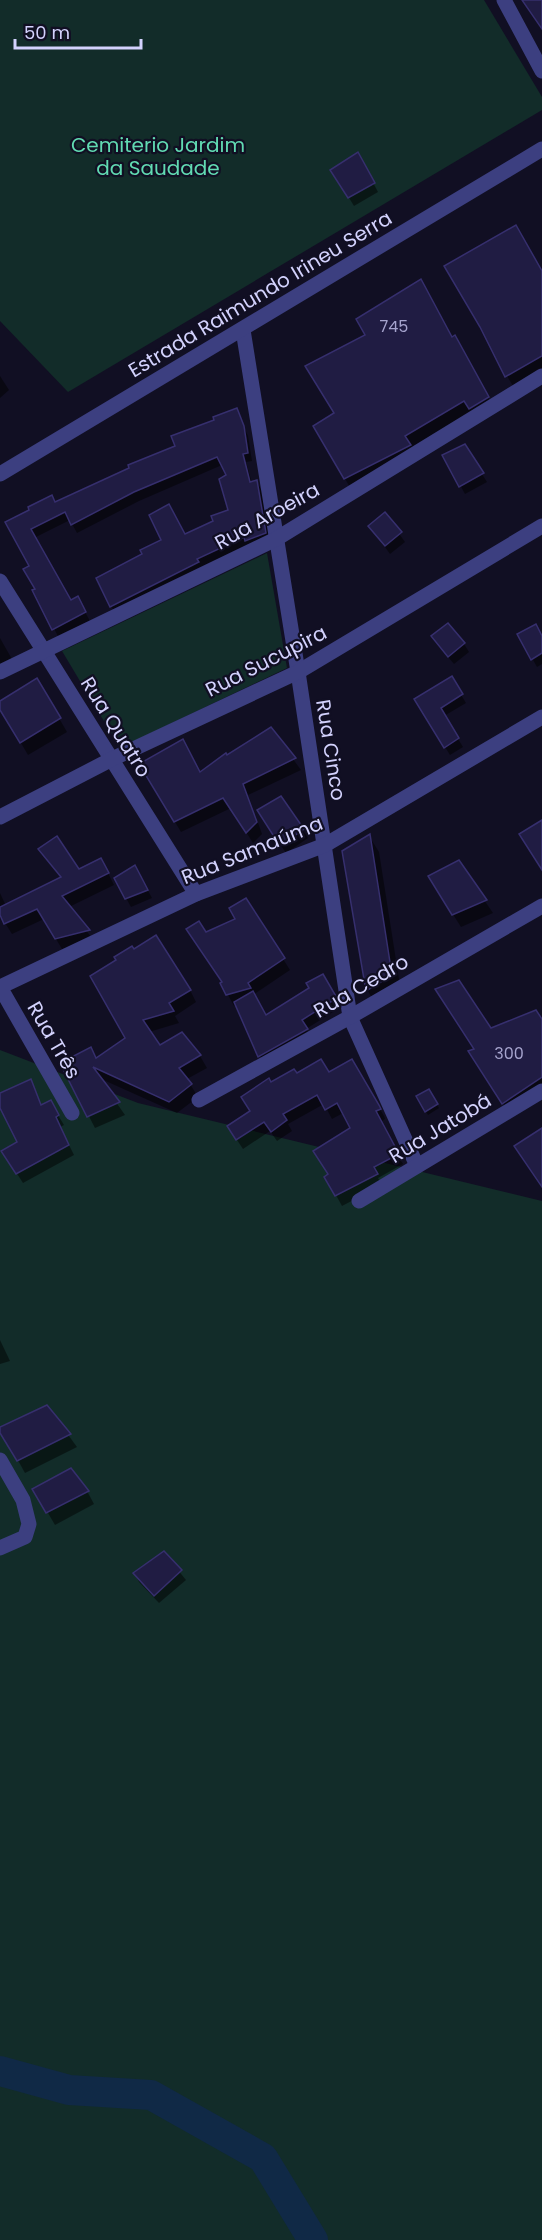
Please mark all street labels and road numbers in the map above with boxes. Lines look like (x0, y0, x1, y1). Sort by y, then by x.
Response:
street label: Estrada Raimundo Irineu Serra (123, 204, 397, 384)
street label: Rua Aroeira (210, 476, 324, 556)
street label: Rua Sucupira (201, 618, 331, 704)
street label: Rua Quatro (74, 671, 158, 783)
street label: Rua Cinco (309, 697, 353, 803)
street label: Rua Samaúma (177, 809, 327, 891)
street label: Rua Cedro (308, 948, 414, 1024)
street label: Rua Três (21, 996, 87, 1084)
street label: Rua Jatobá (383, 1086, 497, 1170)

